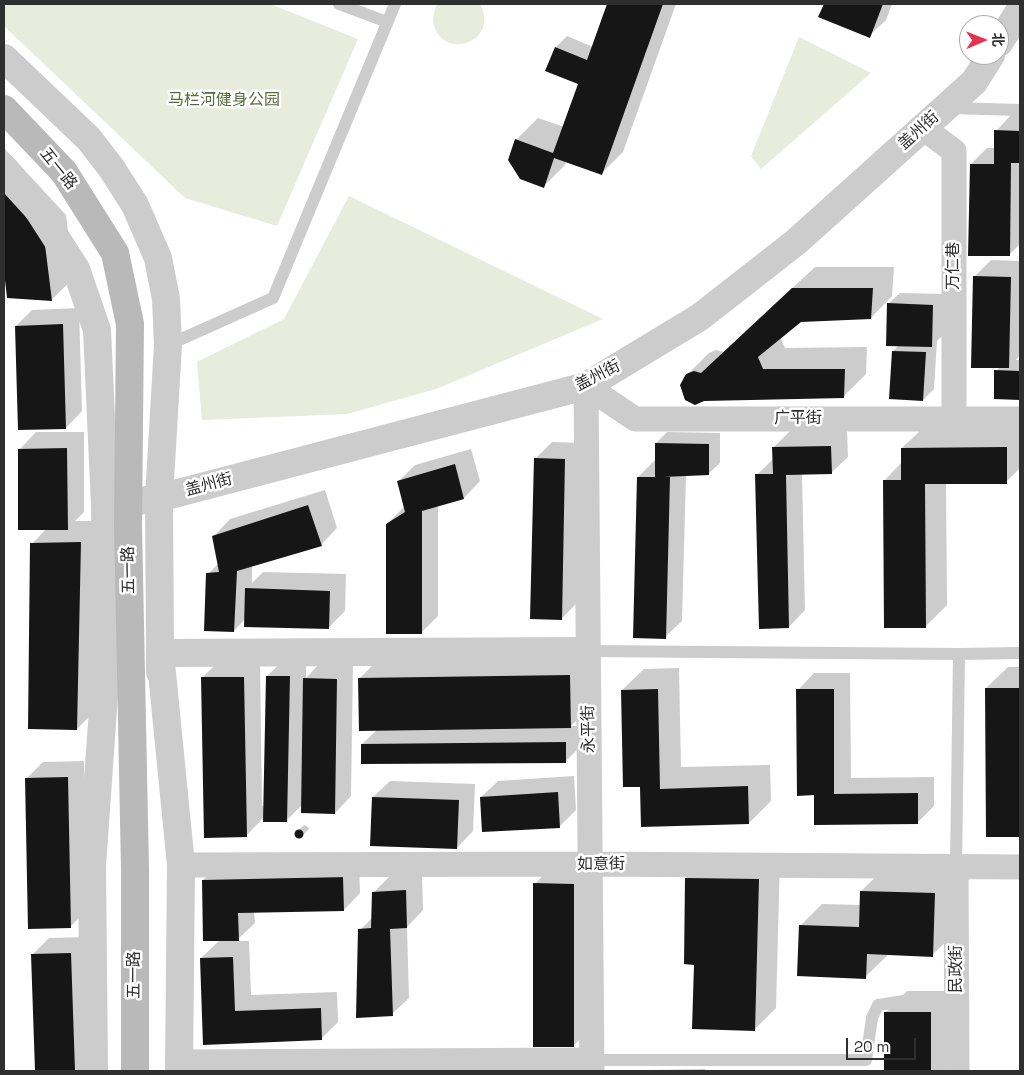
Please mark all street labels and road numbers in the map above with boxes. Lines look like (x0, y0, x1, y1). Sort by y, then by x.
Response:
street label: 盖州街 (895, 108, 943, 154)
street label: 五一路 (35, 144, 81, 194)
street label: 万仁巷 (944, 242, 964, 290)
street label: 盖州街 (572, 357, 624, 395)
street label: 广平街 (774, 409, 822, 429)
street label: 盖州街 (183, 470, 235, 500)
street label: 五一路 (119, 546, 139, 594)
street label: 永平街 (579, 705, 599, 753)
street label: 如意街 (577, 855, 625, 875)
street label: 民政街 (947, 945, 967, 993)
street label: 五一路 (125, 951, 145, 999)

